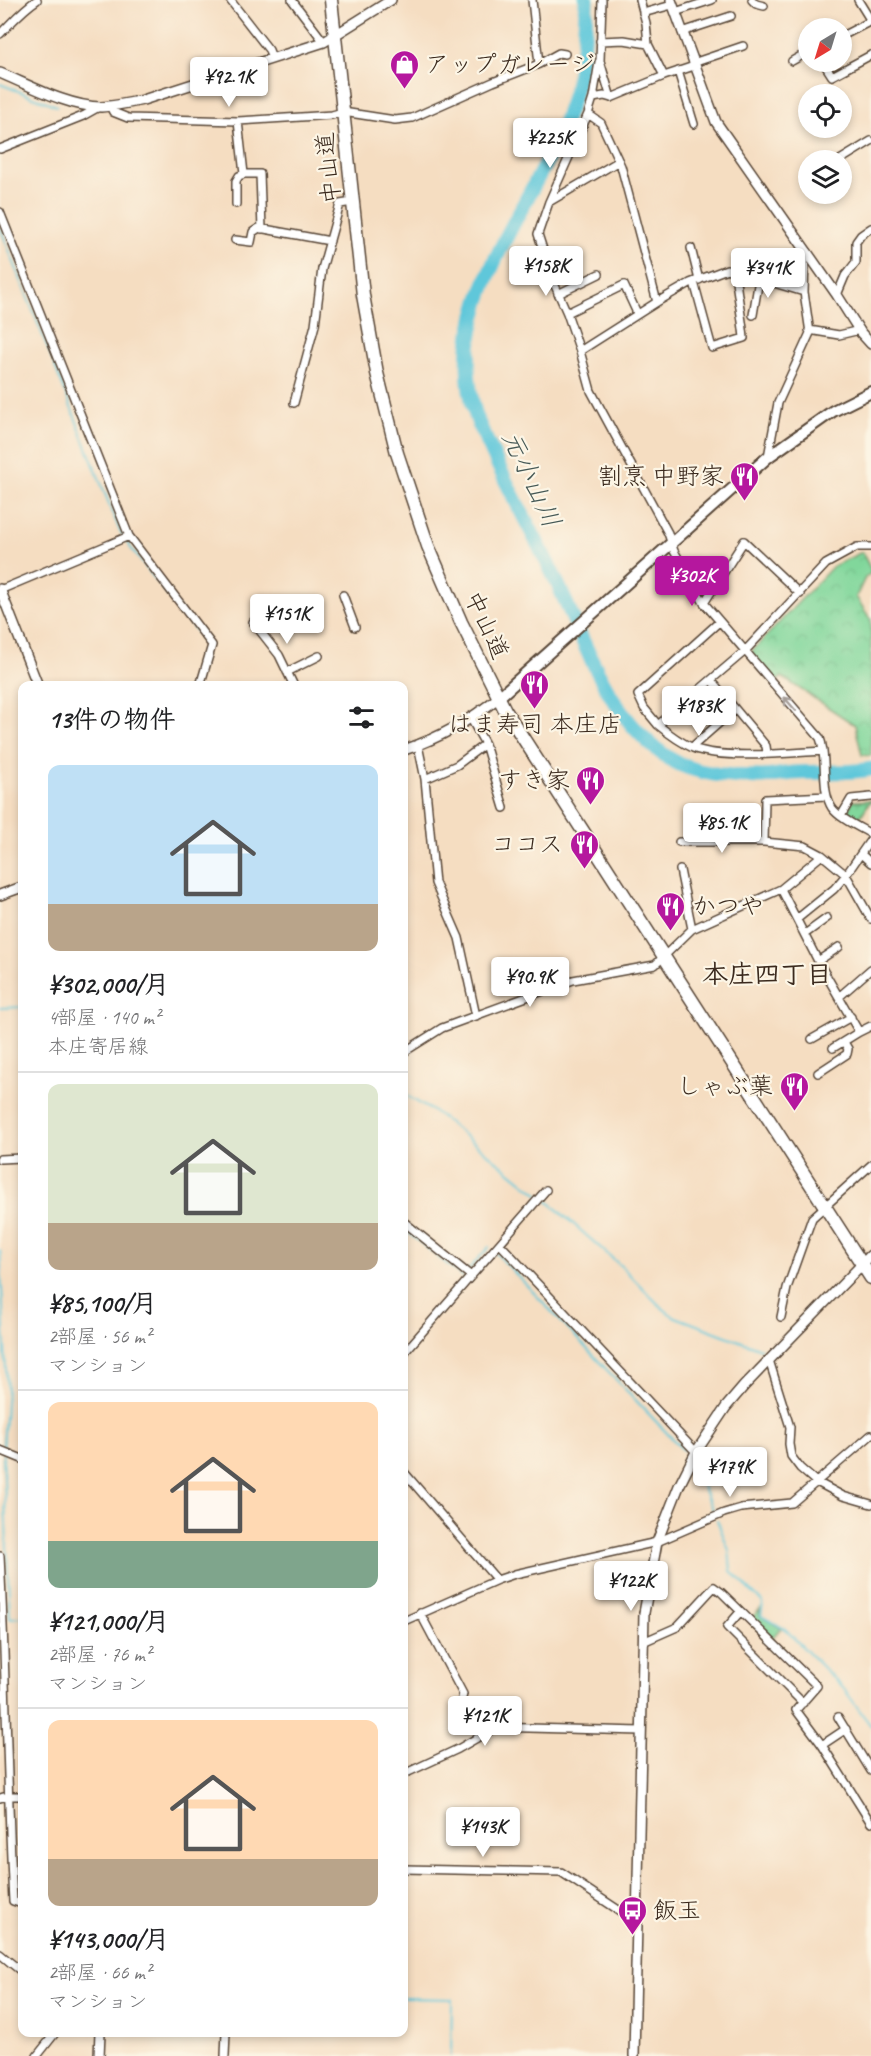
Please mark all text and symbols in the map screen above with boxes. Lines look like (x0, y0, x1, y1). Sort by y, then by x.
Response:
north arrow (798, 18, 852, 72)
map controls (798, 18, 852, 204)
shop icon: アップガレージ (388, 48, 420, 90)
place label: アップガレージ (425, 49, 594, 79)
pin: ¥92.1K (180, 57, 278, 108)
text: ¥92.1K (204, 64, 254, 89)
button: locate (798, 84, 852, 138)
pin: ¥225K (508, 118, 592, 169)
text: ¥225K (527, 125, 573, 150)
street label: 中山道 (309, 131, 347, 205)
button: layers (798, 150, 852, 204)
pin: ¥158K (504, 246, 588, 297)
pin: ¥341K (726, 248, 810, 299)
text: ¥158K (523, 253, 569, 278)
text: ¥341K (745, 255, 791, 280)
water label: 元小山川 (495, 425, 568, 533)
restaurant icon: 割烹 中野家 (729, 460, 761, 502)
place label: 割烹 中野家 (598, 461, 724, 491)
pin: ¥302K (650, 556, 734, 607)
text: ¥302K (669, 563, 715, 588)
street label: 中山道 (458, 586, 516, 664)
pin: ¥151K (245, 594, 329, 645)
text: ¥151K (264, 601, 310, 626)
restaurant icon: はま寿司 本庄店 (519, 668, 551, 710)
pin: ¥183K (657, 686, 741, 737)
text: ¥183K (676, 693, 722, 718)
one-way arrow (783, 697, 797, 712)
icon: filters (345, 701, 378, 734)
text: 13件の物件 (48, 703, 175, 736)
place label: はま寿司 本庄店 (448, 709, 622, 739)
restaurant icon: すき家 (575, 764, 607, 806)
place label: すき家 (498, 765, 570, 795)
pin: ¥85.1K (673, 803, 771, 854)
icon: home (159, 804, 267, 912)
text: ¥85.1K (697, 810, 747, 835)
restaurant icon: ココス (568, 828, 600, 870)
place label: ココス (491, 829, 563, 859)
restaurant icon: かつや (655, 890, 687, 932)
place label: かつや (692, 891, 764, 921)
pin: ¥90.9K (481, 957, 579, 1008)
district label: 本庄四丁目 (702, 958, 832, 991)
text: ¥90.9K (505, 964, 555, 989)
text: ¥302,000/月 (48, 968, 170, 1001)
text: 4部屋 · 140 m² (48, 1005, 160, 1030)
text: 本庄寄居線 (48, 1034, 148, 1059)
restaurant icon: しゃぶ葉 (778, 1070, 810, 1112)
place label: しゃぶ葉 (677, 1071, 773, 1101)
icon: home (159, 1123, 267, 1231)
text: ¥85,100/月 (48, 1287, 158, 1320)
text: 2部屋 · 56 m² (48, 1324, 151, 1349)
text: マンション (48, 1353, 147, 1378)
icon: home (159, 1441, 267, 1549)
pin: ¥179K (688, 1447, 772, 1498)
text: ¥179K (707, 1454, 753, 1479)
pin: ¥122K (589, 1561, 673, 1612)
text: ¥122K (608, 1568, 654, 1593)
text: ¥121,000/月 (48, 1605, 170, 1638)
text: 2部屋 · 76 m² (48, 1642, 151, 1667)
text: マンション (48, 1671, 147, 1696)
pin: ¥121K (443, 1696, 527, 1747)
text: ¥121K (462, 1703, 508, 1728)
icon: home (159, 1759, 267, 1867)
pin: ¥143K (441, 1807, 525, 1858)
text: ¥143K (460, 1814, 506, 1839)
bus stop icon: 飯玉 (616, 1894, 648, 1936)
place label: 飯玉 (653, 1895, 701, 1925)
text: ¥143,000/月 (48, 1923, 170, 1956)
text: 2部屋 · 66 m² (48, 1960, 151, 1985)
text: マンション (48, 1989, 147, 2014)

